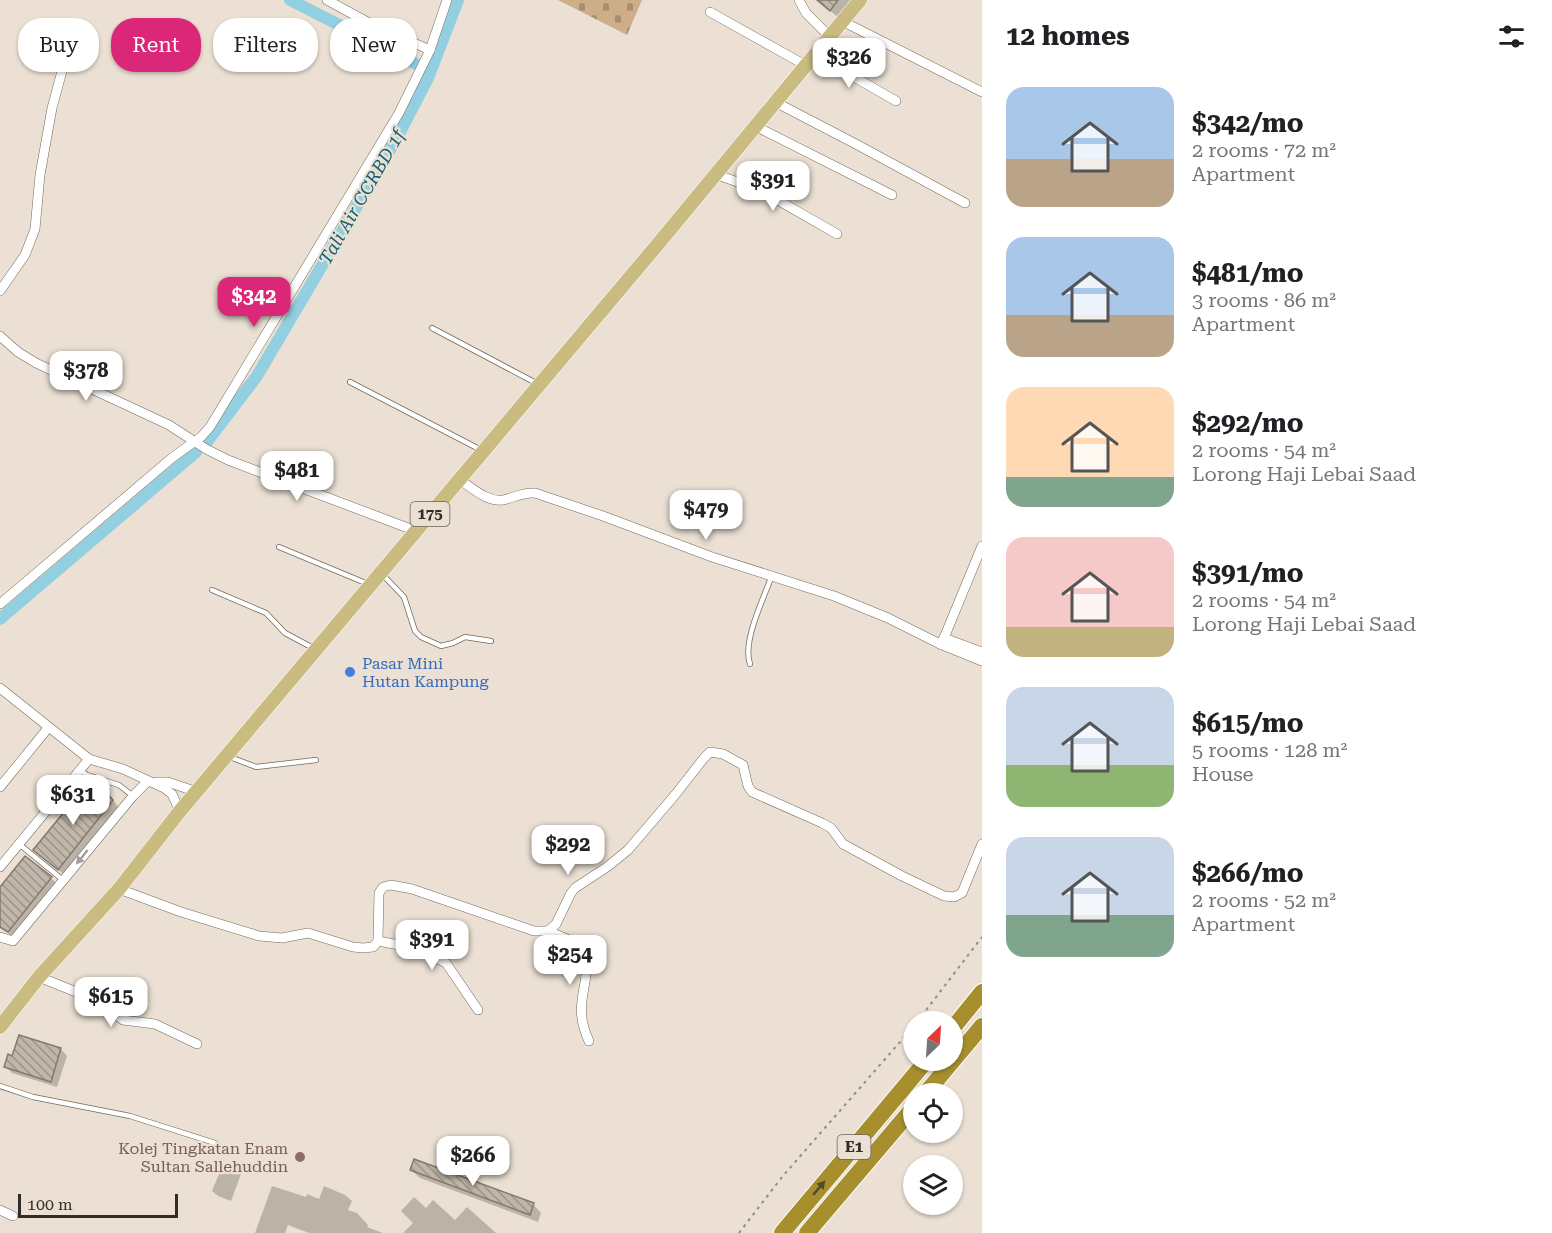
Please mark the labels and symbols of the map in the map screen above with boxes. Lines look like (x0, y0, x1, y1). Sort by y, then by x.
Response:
pin: $326 (813, 38, 885, 89)
water label: Tali Air CCRBD 1f (314, 123, 410, 268)
pin: $391 (737, 161, 809, 212)
pin: $342 (218, 277, 290, 328)
pin: $378 (50, 351, 122, 402)
pin: $481 (261, 451, 333, 502)
pin: $479 (670, 490, 742, 541)
road number: 175 (410, 502, 450, 526)
place label: Pasar Mini Hutan Kampung (362, 654, 490, 691)
marker: Pasar Mini Hutan Kampung (343, 665, 357, 679)
pin: $631 (37, 775, 109, 826)
pin: $292 (532, 825, 604, 876)
one-way arrow (76, 849, 89, 865)
pin: $391 (396, 920, 468, 971)
pin: $254 (534, 935, 606, 986)
pin: $615 (75, 977, 147, 1028)
north arrow (903, 1011, 963, 1071)
road number: E1 (838, 1135, 870, 1159)
pin: $266 (437, 1136, 509, 1187)
place label: Kolej Tingkatan Enam Sultan Sallehuddin (118, 1139, 288, 1176)
marker: Kolej Tingkatan Enam Sultan Sallehuddin (293, 1150, 307, 1164)
one-way arrow (812, 1180, 825, 1196)
scale bar (18, 1191, 178, 1218)

